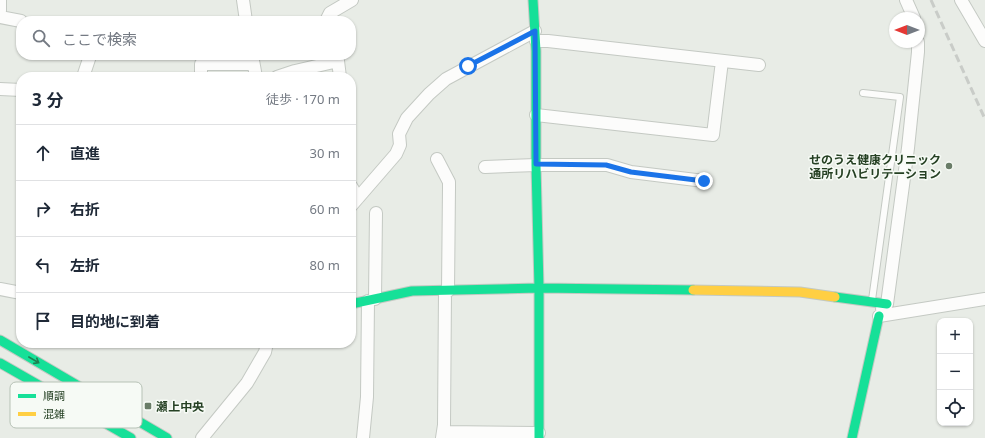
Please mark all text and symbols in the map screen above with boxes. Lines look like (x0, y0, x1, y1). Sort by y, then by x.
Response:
north arrow (889, 12, 925, 48)
search box (16, 16, 356, 60)
icon: search (30, 27, 52, 49)
text: ここで検索 (62, 29, 137, 49)
route start (459, 57, 477, 75)
text: 3 分 (32, 88, 63, 111)
text: 徒歩 · 170 m (266, 90, 340, 108)
icon: ahead (32, 142, 54, 164)
text: 直進 (70, 143, 100, 163)
text: 30 m (310, 144, 340, 162)
place label: せのうえ健康クリニック 通所リハビリテーション (809, 151, 941, 182)
marker: せのうえ健康クリニック 通所リハビリテーション (944, 161, 954, 171)
route end (695, 172, 713, 190)
icon: right (32, 198, 54, 220)
text: 右折 (70, 199, 100, 219)
text: 60 m (310, 200, 340, 218)
icon: left (32, 254, 54, 276)
text: 左折 (70, 255, 100, 275)
text: 80 m (310, 256, 340, 274)
icon: arrive (32, 310, 54, 332)
text: 目的地に到着 (70, 311, 160, 331)
map controls (937, 318, 973, 426)
button: + (937, 318, 973, 354)
button: − (937, 354, 973, 390)
one-way arrow (28, 356, 40, 364)
legend (10, 382, 142, 428)
text: 順調 (43, 388, 65, 403)
button: locate (937, 390, 973, 426)
place label: 瀬上中央 (156, 398, 204, 415)
marker: 瀬上中央 (143, 401, 153, 411)
text: 混雑 (43, 406, 65, 421)

